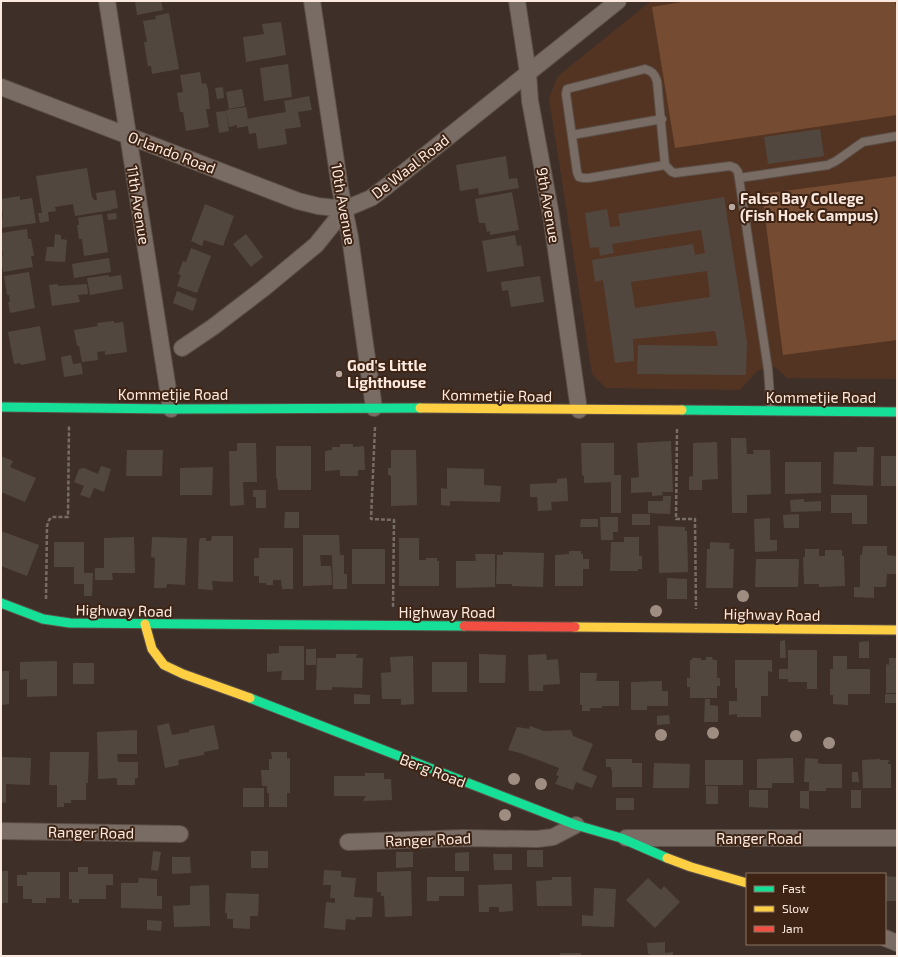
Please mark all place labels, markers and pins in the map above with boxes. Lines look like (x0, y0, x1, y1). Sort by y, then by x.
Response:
place label: False Bay College (Fish Hoek Campus) (740, 189, 878, 224)
marker: False Bay College (Fish Hoek Campus) (727, 202, 737, 212)
place label: God's Little Lighthouse (347, 356, 427, 391)
marker: God's Little Lighthouse (334, 369, 344, 379)

